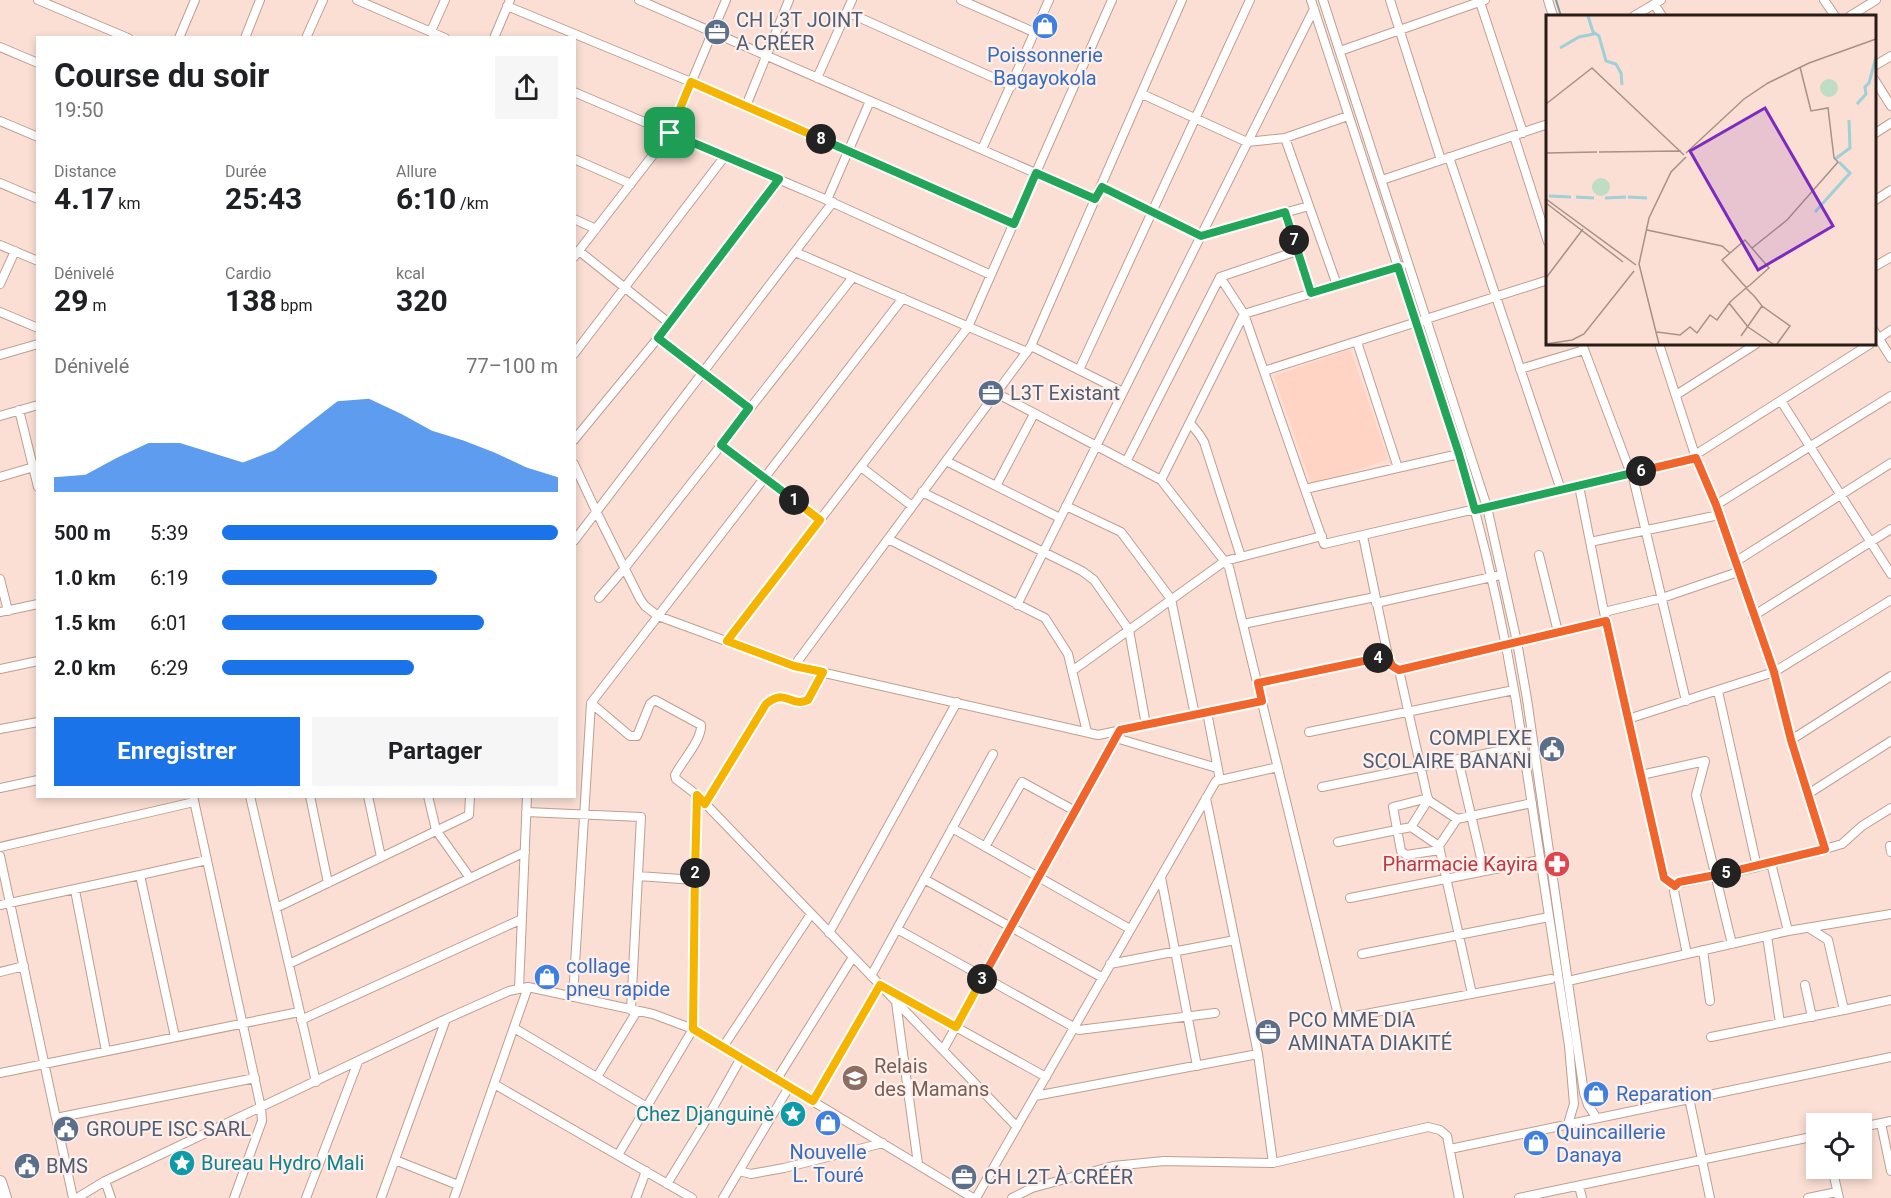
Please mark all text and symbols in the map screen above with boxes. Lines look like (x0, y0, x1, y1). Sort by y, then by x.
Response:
place label: CH L3T JOINT A CRÉER (736, 8, 863, 55)
shop icon: Poissonnerie Bagayokola (1030, 11, 1060, 41)
inset map (1546, 15, 1876, 345)
office icon: CH L3T JOINT A CRÉER (702, 17, 732, 47)
place label: Poissonnerie Bagayokola (987, 43, 1103, 90)
text: Course du soir (54, 56, 269, 95)
button: share (495, 56, 558, 119)
text: 19:50 (54, 98, 104, 122)
pin (644, 107, 695, 158)
icon: arrive (653, 116, 686, 149)
pin: 8 (806, 124, 836, 154)
text: 8 (816, 129, 826, 148)
text: Distance (54, 162, 116, 181)
text: Durée (225, 162, 267, 181)
text: Allure (396, 162, 437, 181)
text: 4.17 (54, 181, 114, 216)
text: 25:43 (225, 181, 302, 216)
text: 6:10 (396, 181, 456, 216)
text: km (114, 194, 140, 213)
text: /km (456, 194, 489, 213)
pin: 7 (1279, 225, 1309, 255)
text: 7 (1289, 230, 1299, 249)
text: Dénivelé (54, 264, 114, 283)
text: Cardio (225, 264, 271, 283)
text: kcal (396, 264, 425, 283)
text: 29 (54, 283, 88, 318)
text: 138 (225, 283, 277, 318)
text: 320 (396, 283, 448, 318)
text: m (88, 296, 106, 315)
text: bpm (277, 296, 313, 315)
text: Dénivelé (54, 354, 129, 378)
text: 77–100 m (466, 354, 558, 378)
office icon: L3T Existant (976, 378, 1006, 408)
place label: L3T Existant (1010, 381, 1120, 405)
pin: 6 (1626, 456, 1656, 486)
text: 6 (1636, 461, 1646, 480)
pin: 1 (779, 485, 809, 515)
text: 1 (789, 490, 799, 509)
text: 500 m (54, 521, 111, 545)
text: 5:39 (150, 521, 189, 545)
text: 1.0 km (54, 566, 116, 590)
text: 6:19 (150, 566, 189, 590)
text: 1.5 km (54, 611, 116, 635)
text: 6:01 (150, 611, 189, 635)
pin: 4 (1363, 643, 1393, 673)
text: 4 (1373, 648, 1383, 667)
text: 2.0 km (54, 656, 116, 680)
text: 6:29 (150, 656, 189, 680)
button: Enregistrer (54, 717, 300, 786)
button: Partager (312, 717, 558, 786)
place label: COMPLEXE SCOLAIRE BANANI (1363, 726, 1532, 773)
public building icon: COMPLEXE SCOLAIRE BANANI (1537, 734, 1567, 764)
pharmacy icon: Pharmacie Kayira (1542, 849, 1572, 879)
place label: Pharmacie Kayira (1383, 852, 1538, 876)
pin: 2 (680, 858, 710, 888)
pin: 5 (1711, 858, 1741, 888)
text: 2 (690, 863, 700, 882)
text: 5 (1721, 863, 1731, 882)
place label: collage pneu rapide (566, 954, 670, 1001)
shop icon: collage pneu rapide (532, 962, 562, 992)
pin: 3 (967, 964, 997, 994)
text: 3 (977, 969, 987, 988)
place label: PCO MME DIA AMINATA DIAKITÉ (1288, 1008, 1452, 1055)
office icon: PCO MME DIA AMINATA DIAKITÉ (1253, 1017, 1283, 1047)
place label: Relais des Mamans (874, 1054, 989, 1101)
school or university icon: Relais des Mamans (840, 1063, 870, 1093)
shop icon: Reparation (1581, 1079, 1611, 1109)
place label: Reparation (1616, 1082, 1712, 1106)
place icon: Chez Djanguinè (778, 1099, 808, 1129)
place label: Chez Djanguinè (636, 1102, 774, 1126)
shop icon: Nouvelle L. Touré (813, 1108, 843, 1138)
map controls (1806, 1113, 1872, 1179)
button: locate (1806, 1113, 1872, 1179)
public building icon: GROUPE ISC SARL (51, 1114, 81, 1144)
place label: GROUPE ISC SARL (86, 1117, 251, 1141)
place label: Quincaillerie Danaya (1556, 1120, 1665, 1167)
shop icon: Quincaillerie Danaya (1521, 1128, 1551, 1158)
place label: Nouvelle L. Touré (789, 1140, 867, 1187)
place icon: Bureau Hydro Mali (167, 1148, 197, 1178)
public building icon: BMS (12, 1151, 42, 1181)
place label: Bureau Hydro Mali (201, 1151, 364, 1175)
place label: BMS (46, 1154, 88, 1178)
office icon: CH L2T À CRÉÉR (949, 1162, 979, 1192)
place label: CH L2T À CRÉÉR (984, 1165, 1133, 1189)

